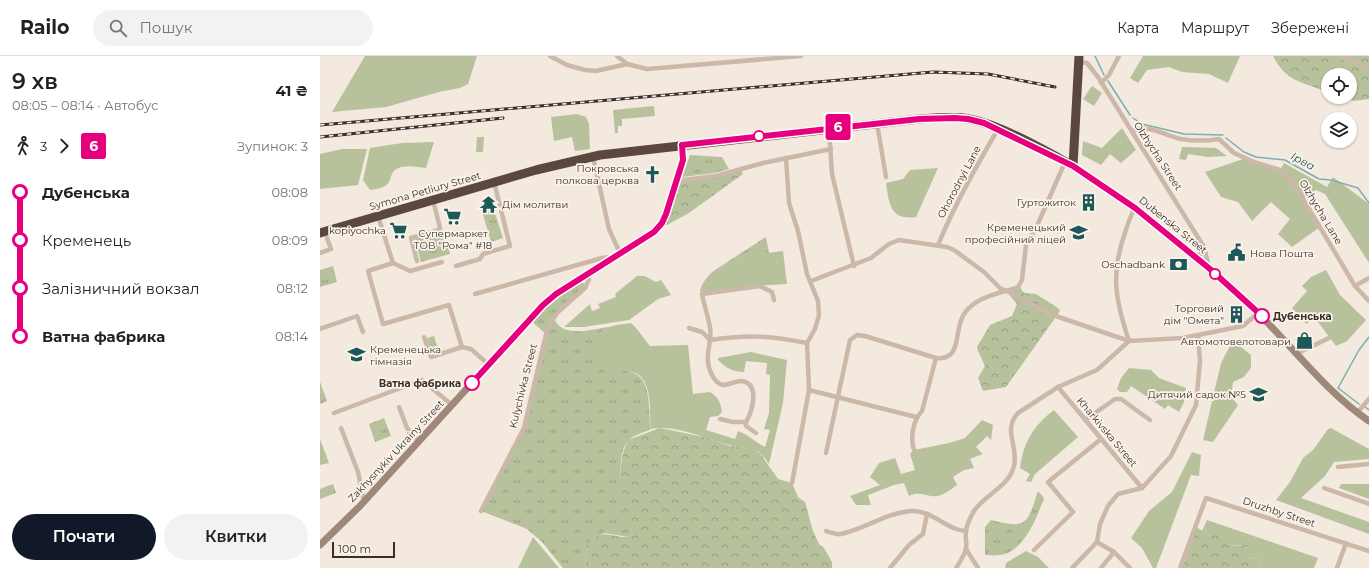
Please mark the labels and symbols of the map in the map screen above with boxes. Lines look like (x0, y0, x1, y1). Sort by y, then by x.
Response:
line badge: 6 (825, 114, 851, 140)
street label: Olzhycha Street (1131, 119, 1185, 193)
unlabelled marker (753, 130, 765, 142)
street label: Ohorodnyi Lane (934, 144, 984, 220)
water label: Ірва (1289, 149, 1318, 173)
place label: Покровська полкова церква (555, 162, 639, 187)
church icon: Покровська полкова церква (642, 164, 662, 184)
street label: Symona Petliury Street (368, 169, 482, 213)
street label: Olzhycha Lane (1297, 177, 1345, 247)
building icon: Гуртожиток (1079, 192, 1099, 212)
street label: Dubenska Street (1136, 193, 1210, 257)
temple icon: Дім молитви (479, 194, 499, 214)
place label: Гуртожиток (1017, 196, 1076, 209)
place label: Дім молитви (502, 198, 568, 211)
supermarket icon: Супермаркет ТОВ "Рома" #18 (443, 206, 463, 226)
supermarket icon: kopiyochka (389, 220, 409, 240)
place label: Кременецький професійний ліцей (965, 221, 1066, 246)
school or university icon: Кременецький професійний ліцей (1069, 223, 1089, 243)
place label: kopiyochka (329, 224, 386, 237)
place label: Супермаркет ТОВ "Рома" #18 (414, 227, 492, 252)
public building icon: Нова Пошта (1227, 243, 1247, 263)
place label: Нова Пошта (1250, 247, 1314, 260)
bank icon: Oschadbank (1168, 254, 1188, 274)
place label: Oschadbank (1101, 258, 1165, 271)
unlabelled marker (1209, 268, 1221, 280)
place label: Торговий дім "Омета" (1164, 302, 1224, 327)
building icon: Торговий дім "Омета" (1227, 304, 1247, 324)
marker: Дубенська (1254, 308, 1270, 324)
place label: Дубенська (1273, 310, 1332, 323)
shop icon: Автомотовелотовари (1294, 331, 1314, 351)
place label: Автомотовелотовари (1181, 335, 1291, 348)
street label: Kulychivka Street (506, 342, 540, 430)
place label: Кременецька гімназія (370, 343, 441, 368)
school or university icon: Кременецька гімназія (347, 345, 367, 365)
marker: Ватна фабрика (464, 375, 480, 391)
place label: Ватна фабрика (379, 377, 461, 390)
school or university icon: Дитячий садок №5 (1249, 384, 1269, 404)
place label: Дитячий садок №5 (1148, 388, 1246, 401)
street label: Kharkivska Street (1074, 394, 1140, 470)
street label: Zakhysnykiv Ukrainy Street (345, 397, 447, 505)
street label: Druzhby Street (1241, 494, 1317, 530)
scale bar (332, 540, 395, 559)

